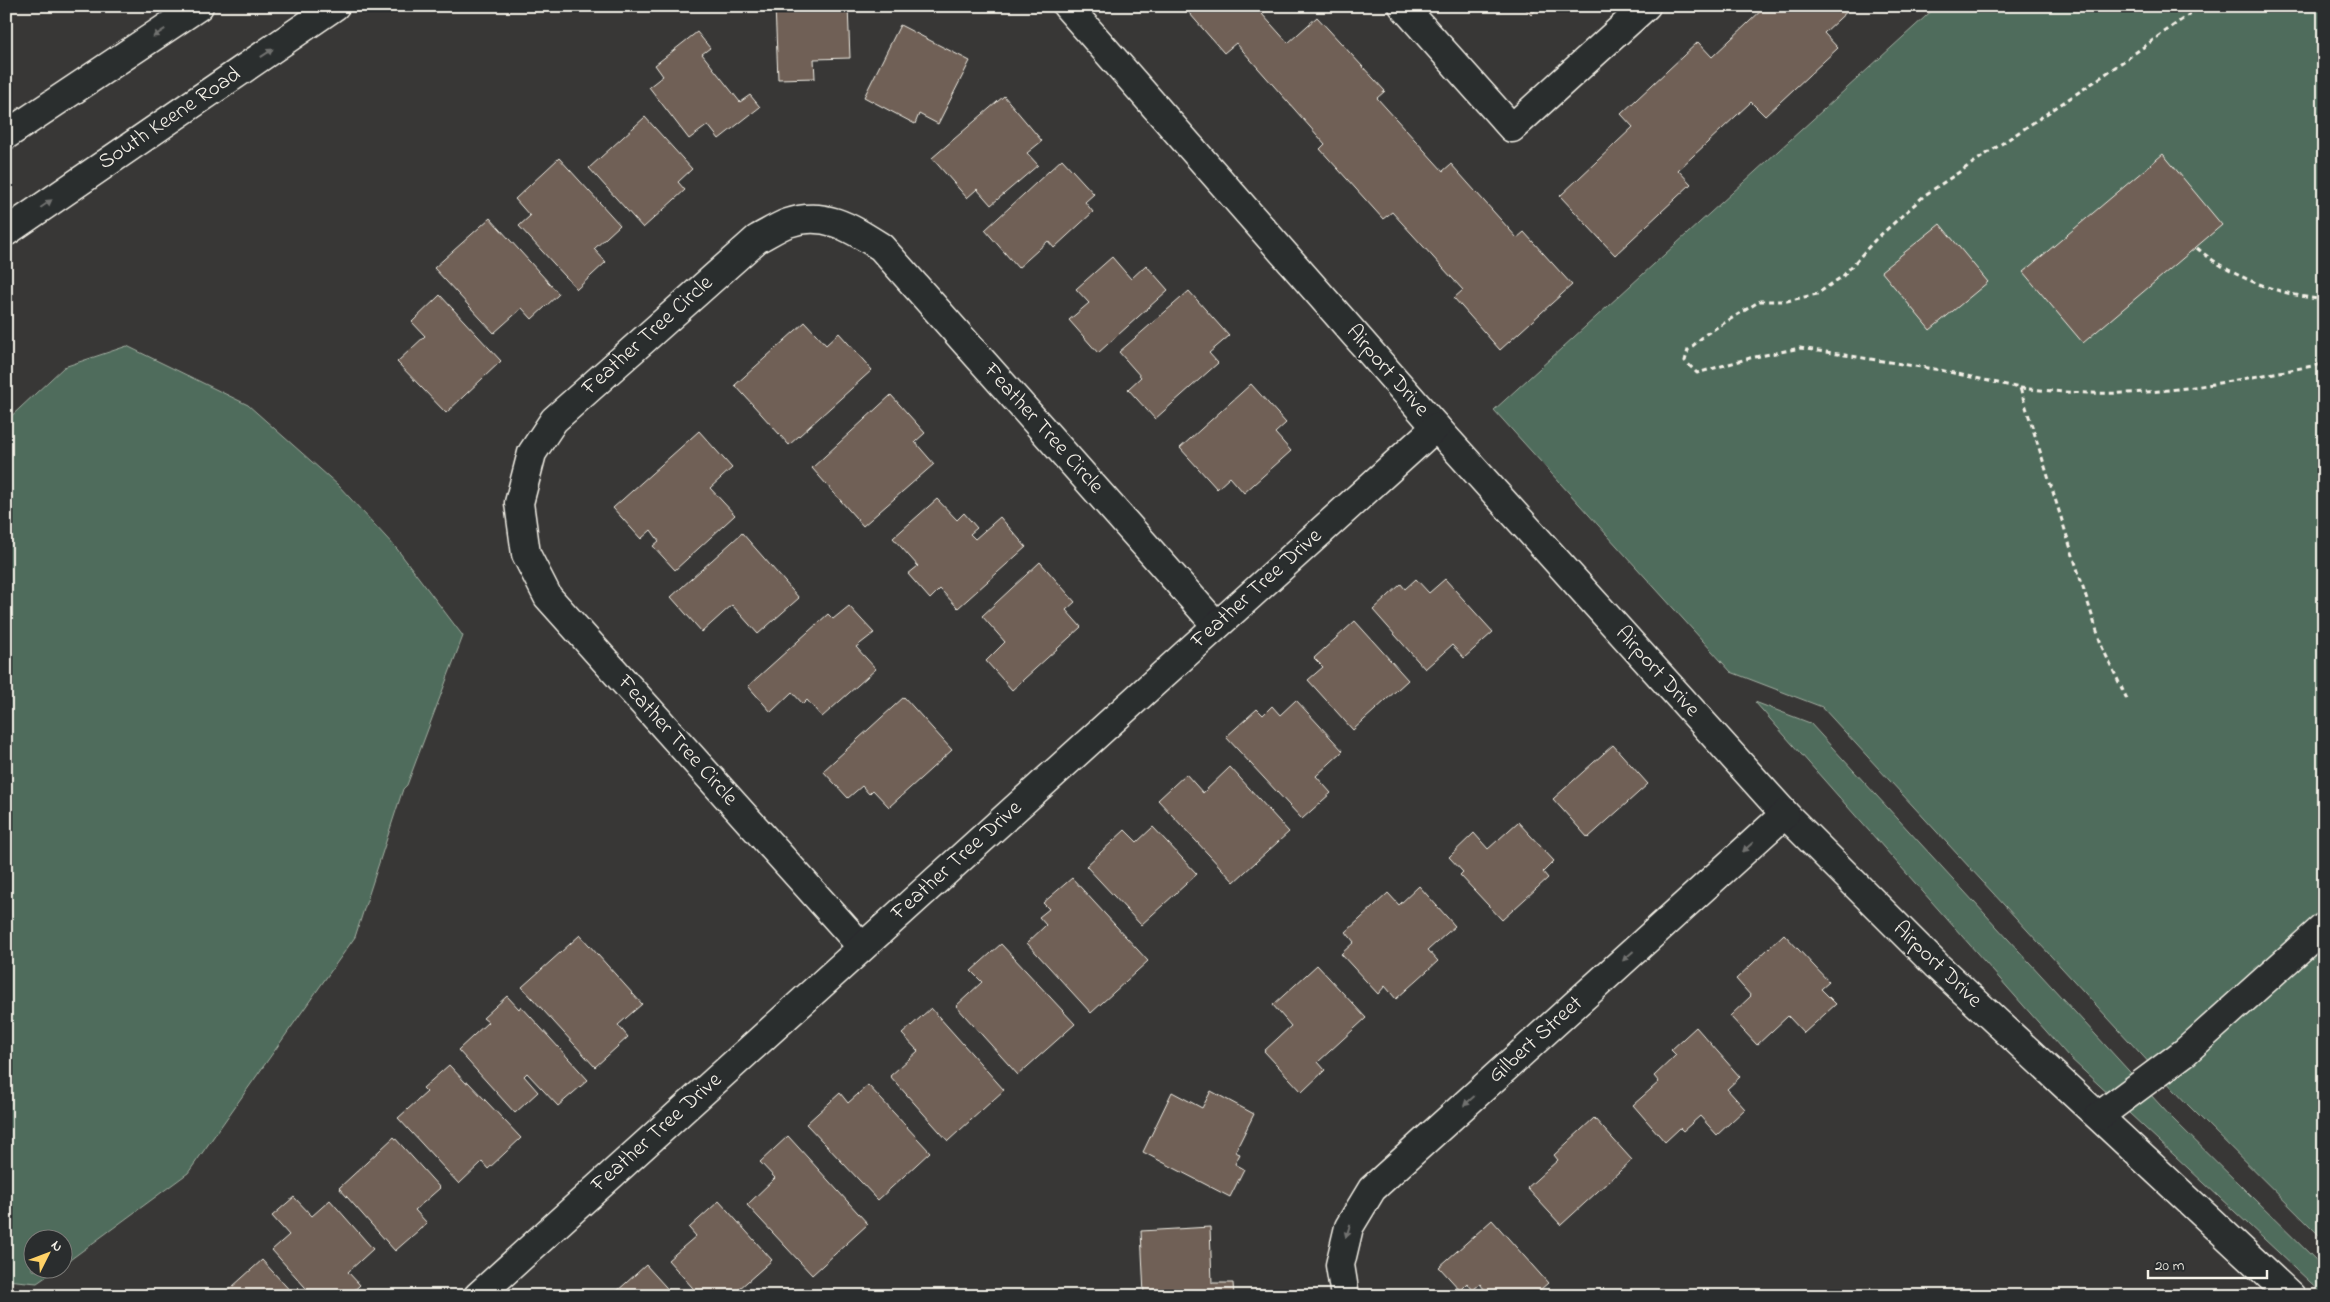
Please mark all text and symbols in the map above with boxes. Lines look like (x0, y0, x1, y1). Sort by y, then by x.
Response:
one-way arrow (152, 28, 165, 38)
one-way arrow (260, 48, 273, 58)
street label: South Keene Road (92, 59, 248, 179)
one-way arrow (39, 199, 53, 209)
street label: Feather Tree Circle (575, 268, 721, 404)
street label: Airport Drive (1338, 318, 1436, 424)
street label: Feather Tree Circle (975, 356, 1111, 502)
street label: Feather Tree Drive (1184, 521, 1330, 657)
street label: Airport Drive (1607, 619, 1707, 725)
street label: Feather Tree Circle (609, 668, 745, 814)
street label: Feather Tree Drive (884, 793, 1030, 929)
one-way arrow (1743, 841, 1755, 853)
street label: Airport Drive (1885, 914, 1989, 1016)
one-way arrow (1623, 950, 1635, 962)
street label: Gilbert Street (1481, 988, 1591, 1091)
street label: Feather Tree Drive (584, 1065, 730, 1201)
one-way arrow (1462, 1095, 1475, 1106)
one-way arrow (1344, 1224, 1352, 1239)
north arrow (22, 1230, 72, 1280)
text: N (46, 1236, 68, 1257)
scale bar (2148, 1247, 2266, 1279)
text: 20 m (2155, 1255, 2185, 1277)

